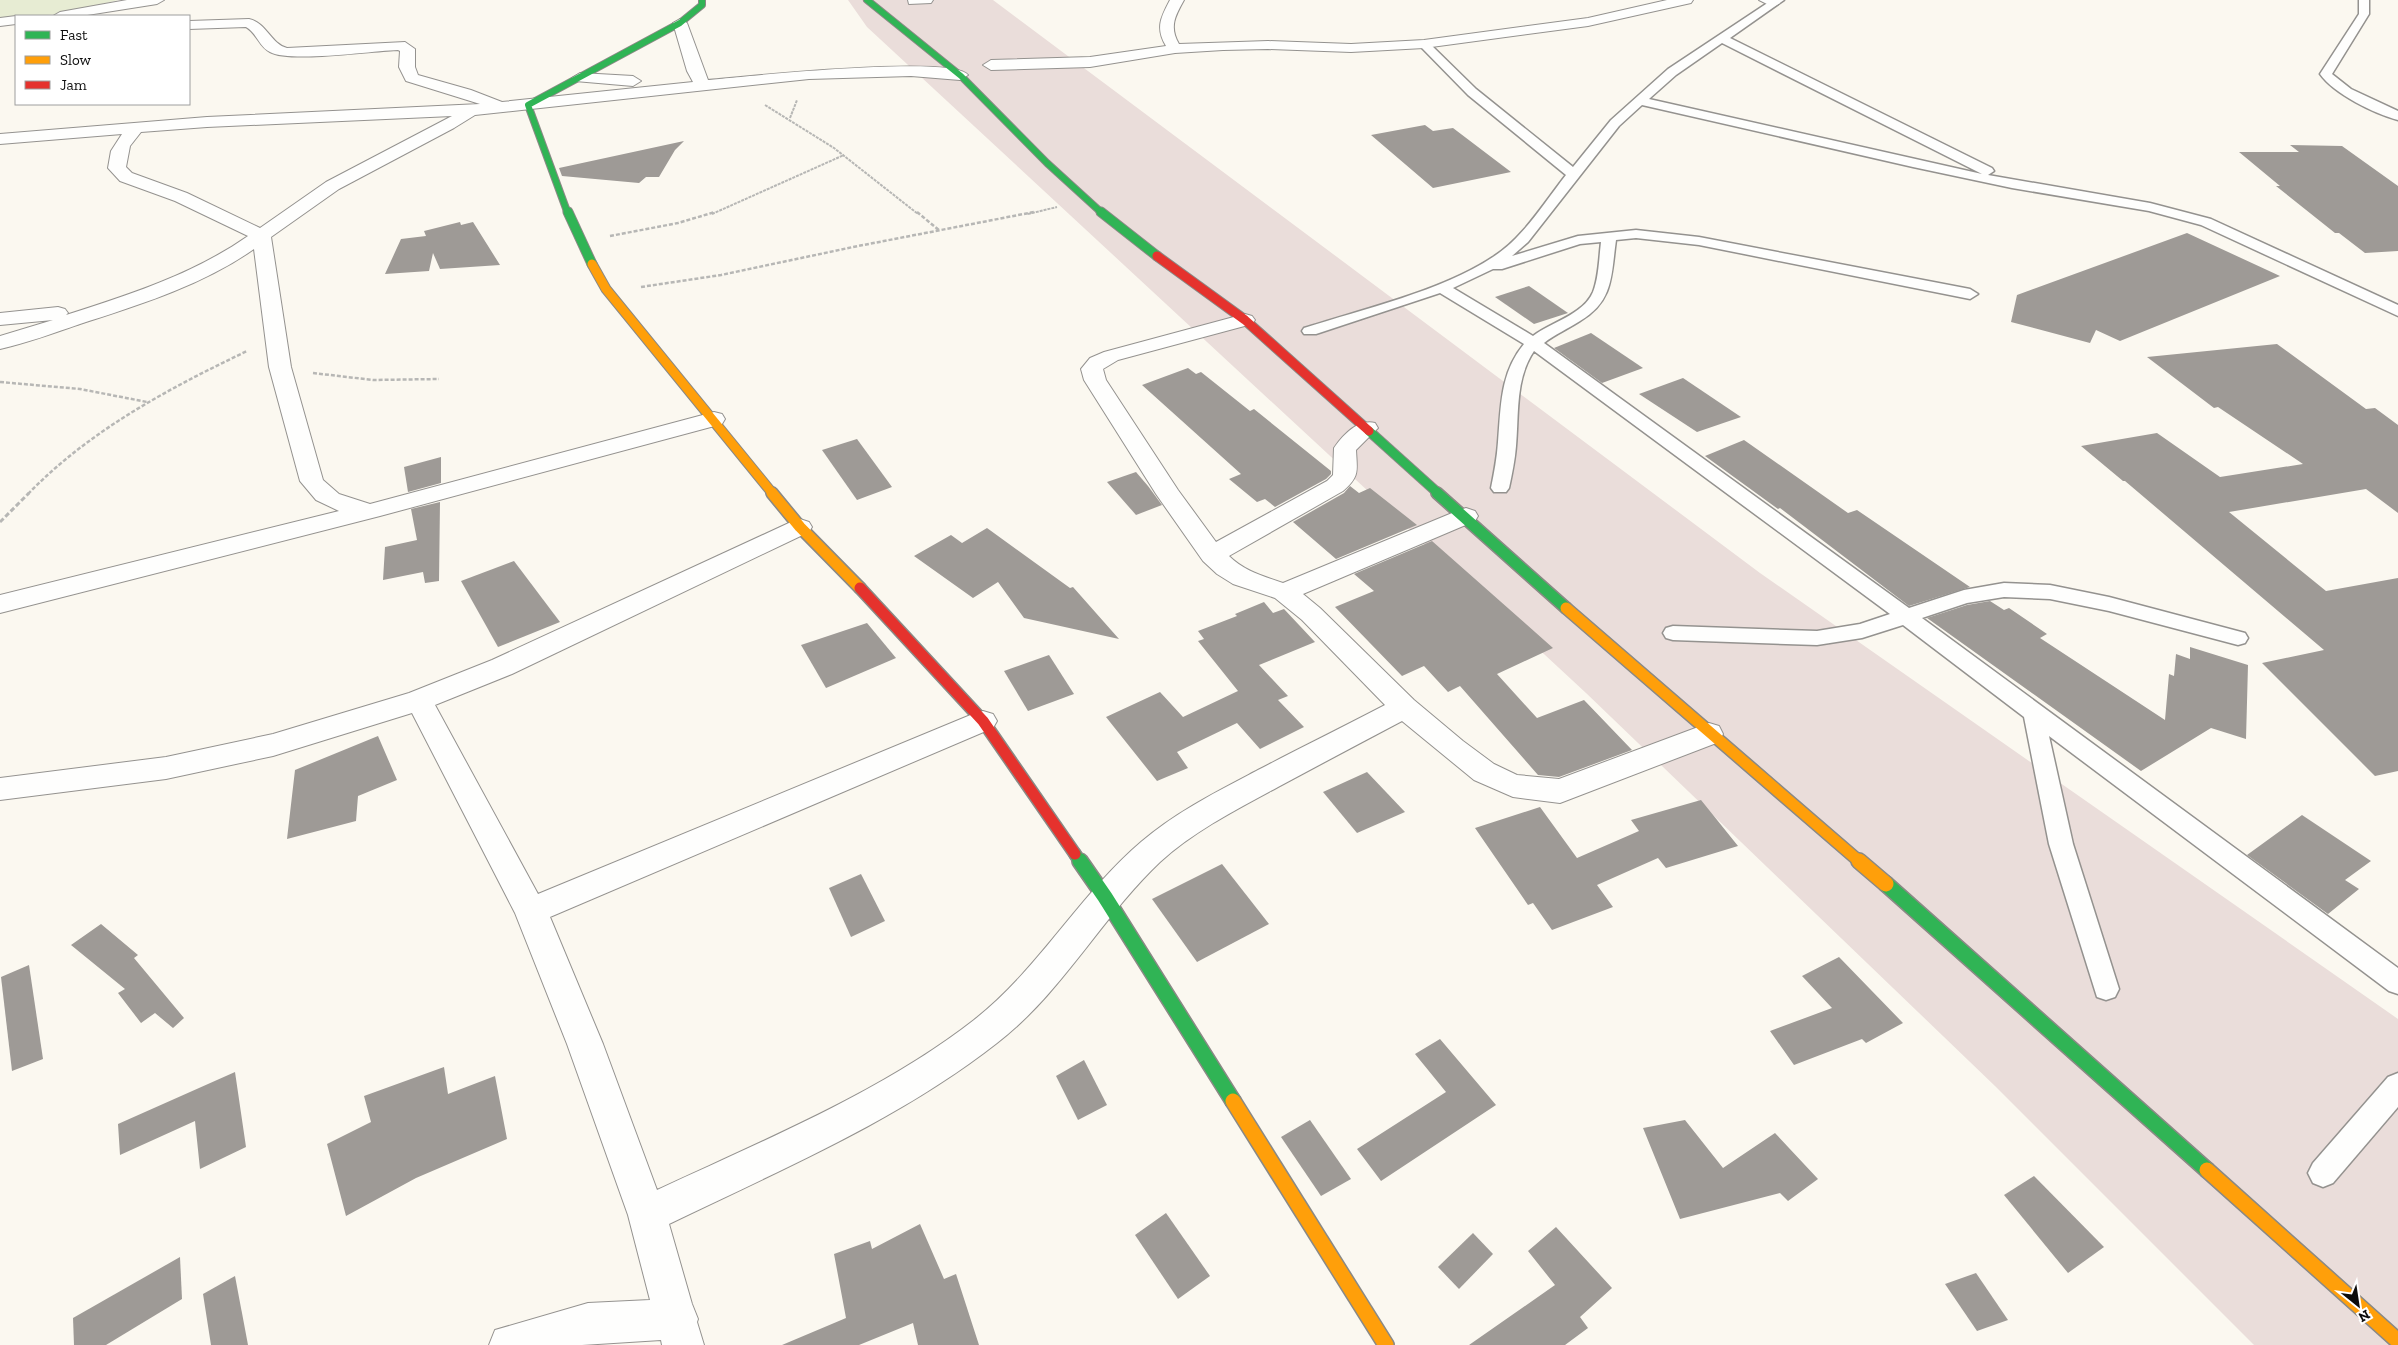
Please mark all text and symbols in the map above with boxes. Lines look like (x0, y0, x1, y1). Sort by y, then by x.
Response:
legend (15, 15, 190, 105)
text: Fast (60, 26, 88, 44)
text: Slow (60, 51, 92, 69)
text: Jam (60, 76, 87, 94)
north arrow (2333, 1280, 2383, 1330)
text: N (2355, 1306, 2373, 1326)

